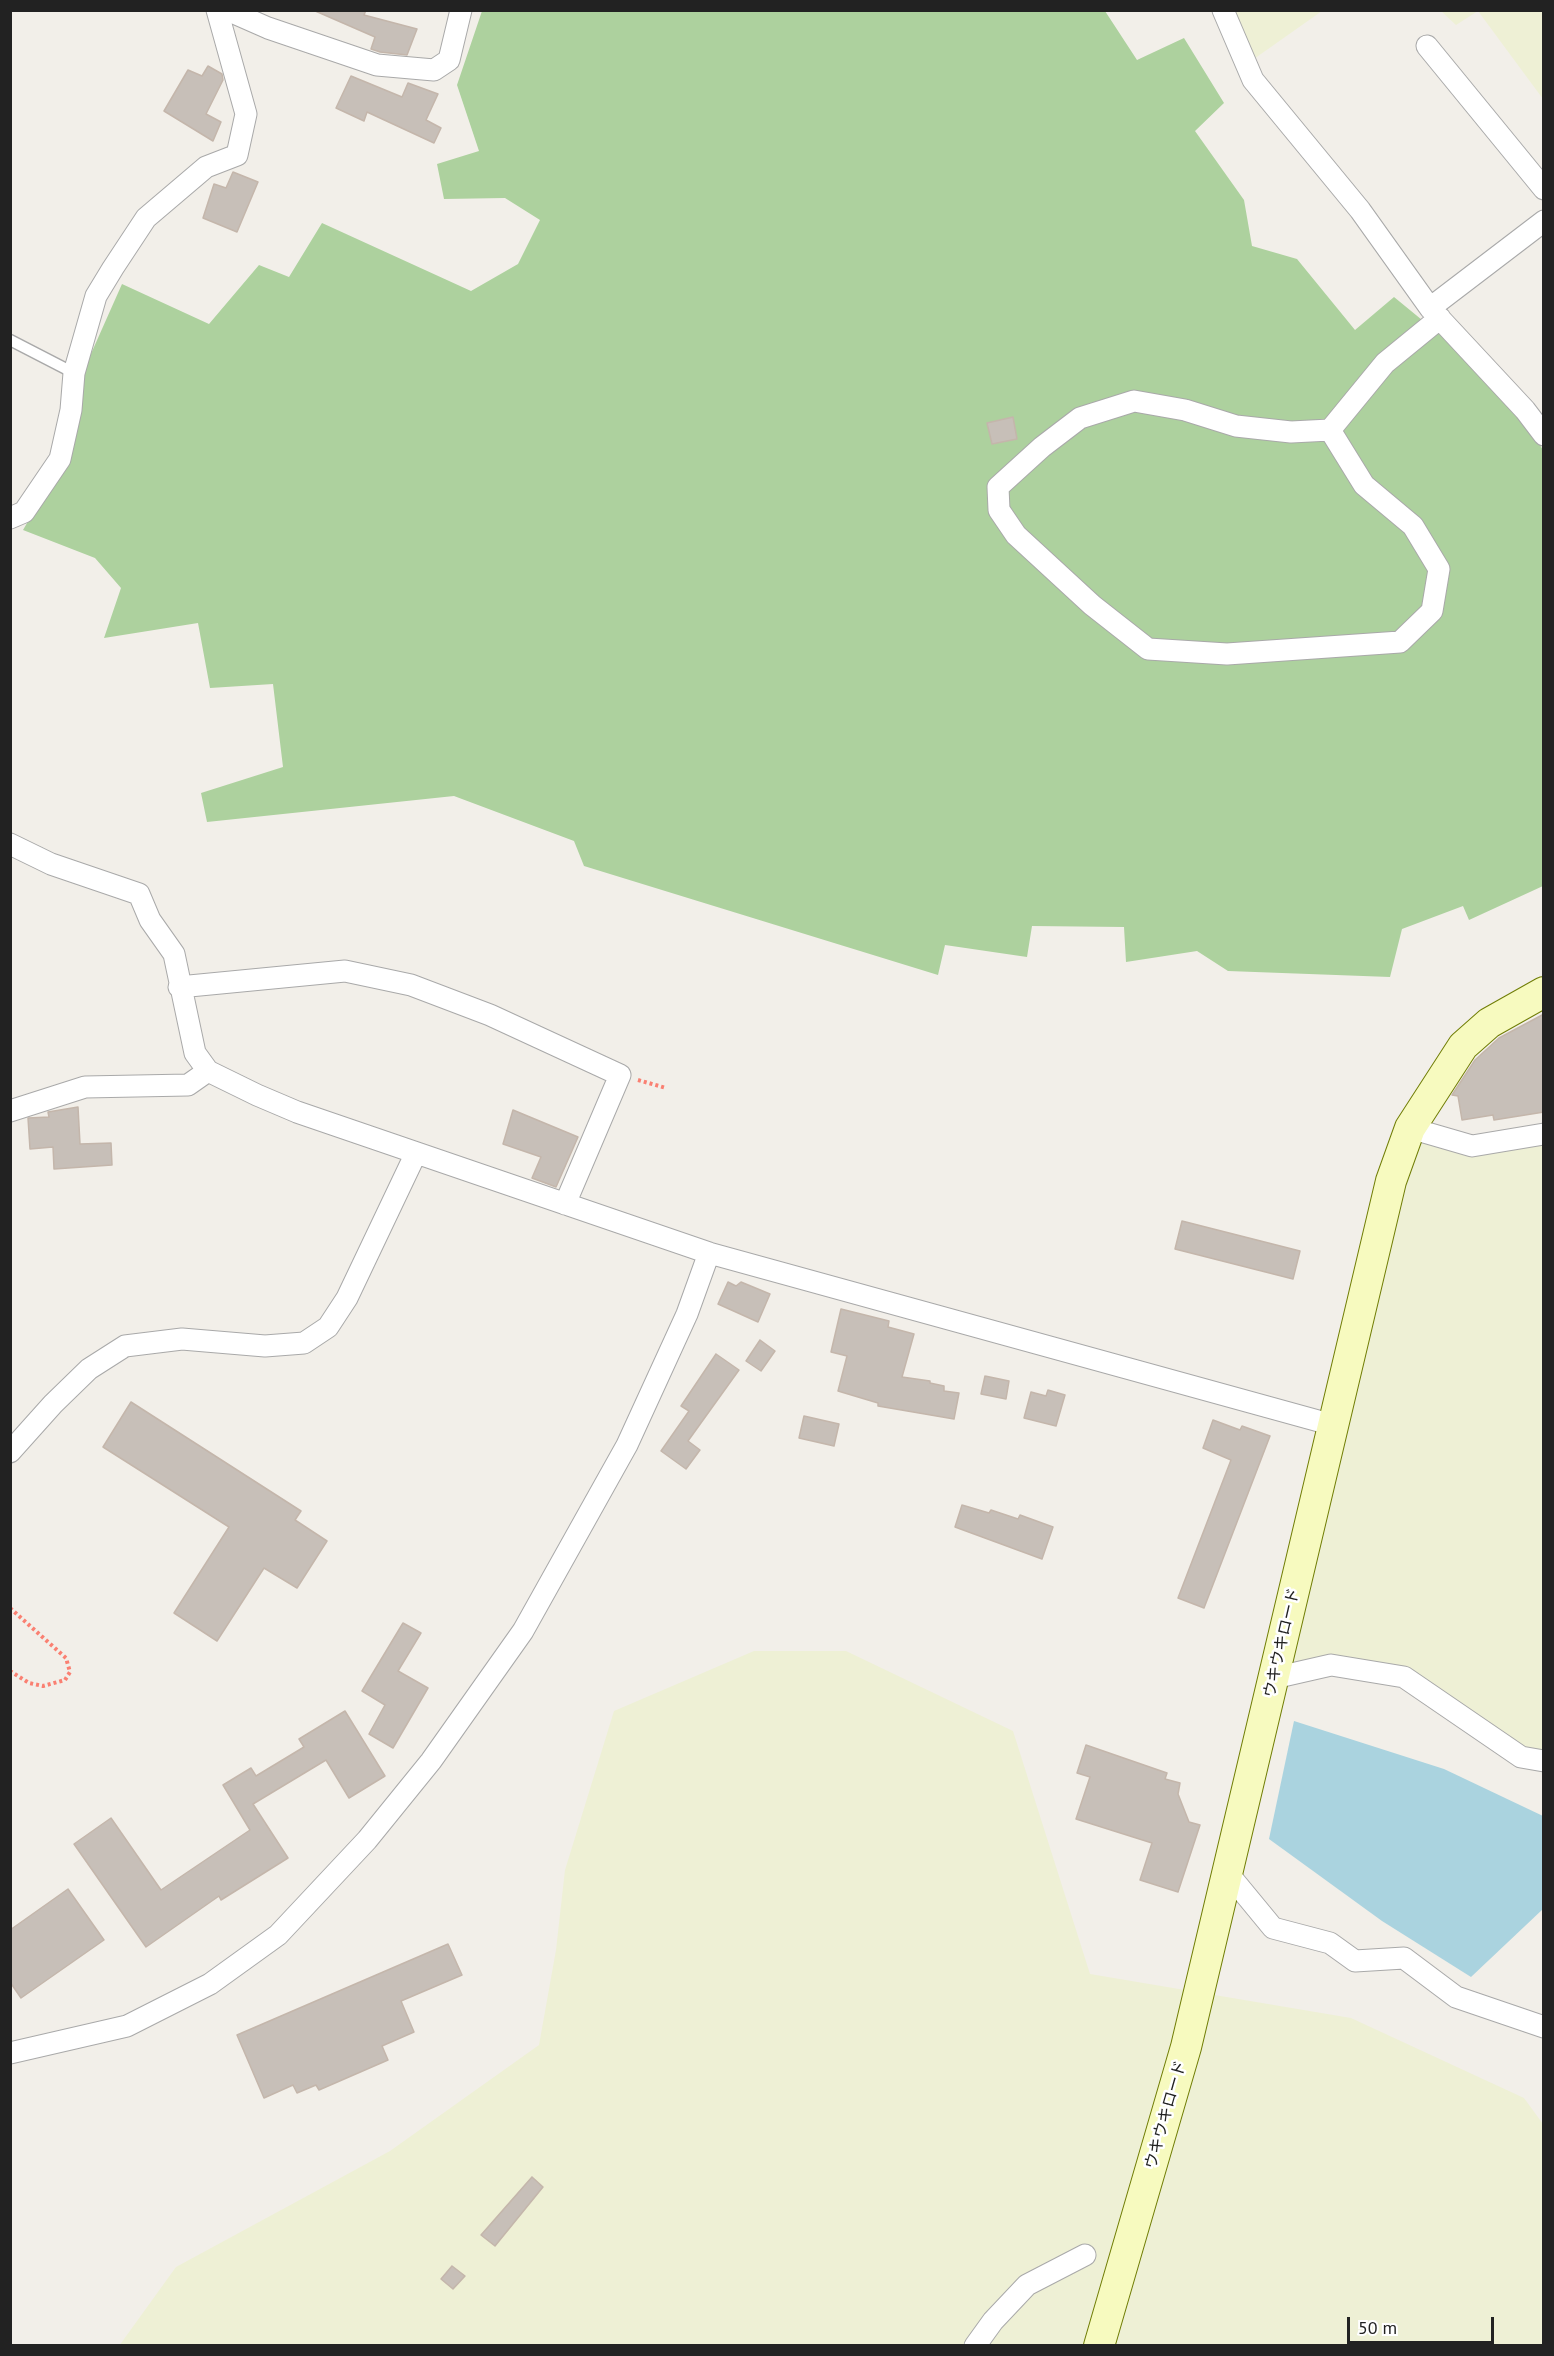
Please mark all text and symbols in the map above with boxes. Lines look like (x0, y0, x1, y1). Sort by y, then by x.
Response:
street label: ウキウキロード (1260, 1586, 1304, 1700)
street label: ウキウキロード (1141, 2059, 1191, 2171)
scale bar (1350, 2305, 1497, 2343)
text: 50 m (1358, 2316, 1397, 2339)

